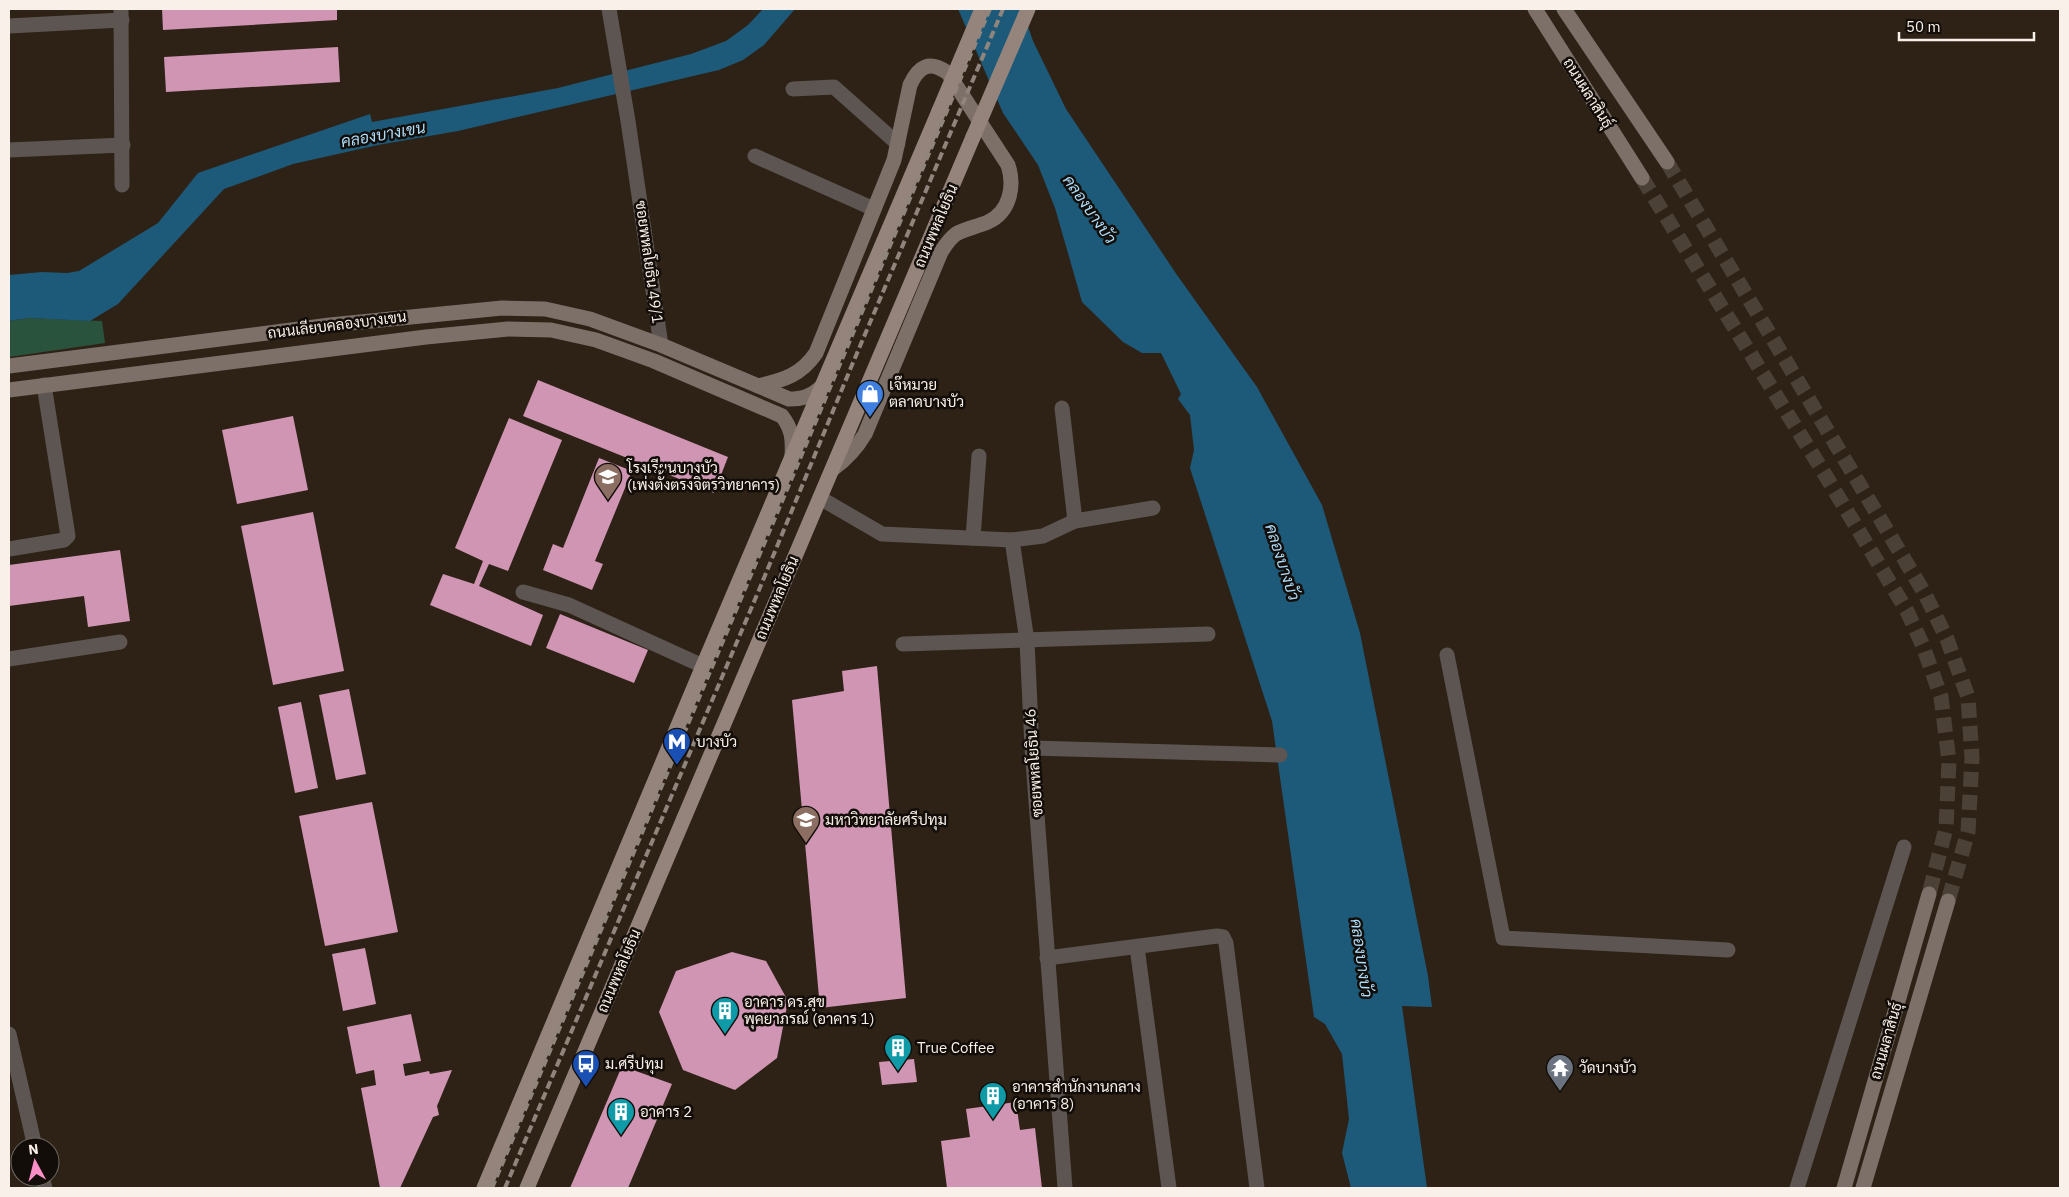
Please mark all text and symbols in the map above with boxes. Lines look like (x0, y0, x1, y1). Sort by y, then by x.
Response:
scale bar (1899, 10, 2034, 42)
text: 50 m (1906, 17, 1941, 36)
street label: ถนนผลาสินธุ์ (1558, 54, 1618, 133)
water label: คลองบางเขน (339, 117, 427, 151)
water label: คลองบางบัว (1059, 171, 1121, 247)
street label: ถนนพหลโยธิน (909, 181, 962, 270)
street label: ซอยพหลโยธิน 49/1 (631, 199, 668, 325)
street label: ถนนเลียบคลองบางเขน (266, 307, 407, 342)
place label: เจ๊หมวย ตลาดบางบัว (889, 375, 964, 411)
shop icon: เจ๊หมวย ตลาดบางบัว (855, 379, 885, 418)
place label: โรงเรียนบางบัว (เพ่งตั้งตรงจิตรวิทยาคาร) (626, 458, 780, 494)
school or university icon: โรงเรียนบางบัว (เพ่งตั้งตรงจิตรวิทยาคาร) (593, 462, 623, 501)
water label: คลองบางบัว (1261, 521, 1305, 603)
street label: ถนนพหลโยธิน (750, 553, 803, 642)
street label: ซอยพหลโยธิน 46 (1020, 708, 1047, 818)
metro station icon: บางบัว (662, 727, 692, 766)
place label: บางบัว (696, 732, 737, 751)
school or university icon: มหาวิทยาลัยศรีปทุม (791, 805, 821, 844)
place label: มหาวิทยาลัยศรีปทุม (825, 810, 947, 831)
water label: คลองบางบัว (1347, 917, 1377, 999)
street label: ถนนพหลโยธิน (592, 926, 645, 1015)
place label: อาคาร ดร.สุข พุคยาภรณ์ (อาคาร 1) (744, 992, 874, 1030)
building icon: อาคาร ดร.สุข พุคยาภรณ์ (อาคาร 1) (710, 996, 740, 1035)
street label: ถนนผลาสินธุ์ (1865, 1000, 1908, 1082)
building icon: True Coffee (883, 1033, 913, 1072)
place label: True Coffee (917, 1038, 994, 1057)
bus stop icon: ม.ศรีปทุม (571, 1049, 601, 1088)
temple icon: วัดบางบัว (1545, 1053, 1575, 1092)
place label: ม.ศรีปทุม (605, 1054, 663, 1075)
place label: วัดบางบัว (1579, 1058, 1637, 1077)
place label: อาคารสำนักงานกลาง (อาคาร 8) (1012, 1077, 1141, 1113)
building icon: อาคารสำนักงานกลาง (อาคาร 8) (978, 1081, 1008, 1120)
building icon: อาคาร 2 (606, 1097, 636, 1136)
place label: อาคาร 2 (640, 1102, 692, 1121)
north arrow (10, 1137, 60, 1187)
text: N (27, 1140, 40, 1159)

